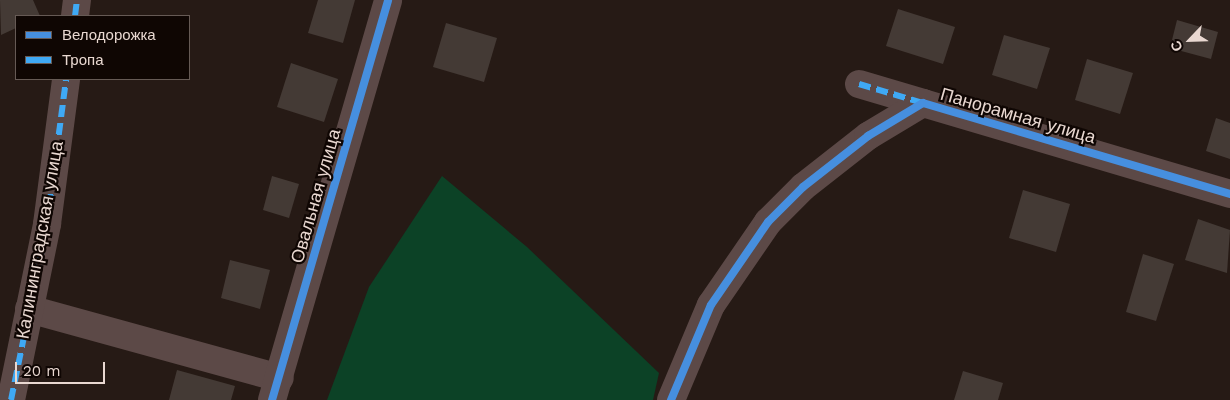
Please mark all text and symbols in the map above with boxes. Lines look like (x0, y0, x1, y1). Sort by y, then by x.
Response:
legend (15, 15, 190, 80)
north arrow (1165, 15, 1215, 65)
text: Велодорожка (62, 26, 156, 44)
text: С (1167, 38, 1186, 54)
text: Тропа (62, 51, 103, 69)
street label: Панорамная улица (938, 83, 1098, 149)
street label: Овальная улица (287, 126, 345, 266)
street label: Калининградская улица (12, 139, 68, 341)
scale bar (18, 352, 108, 384)
text: 20 m (23, 362, 61, 380)

